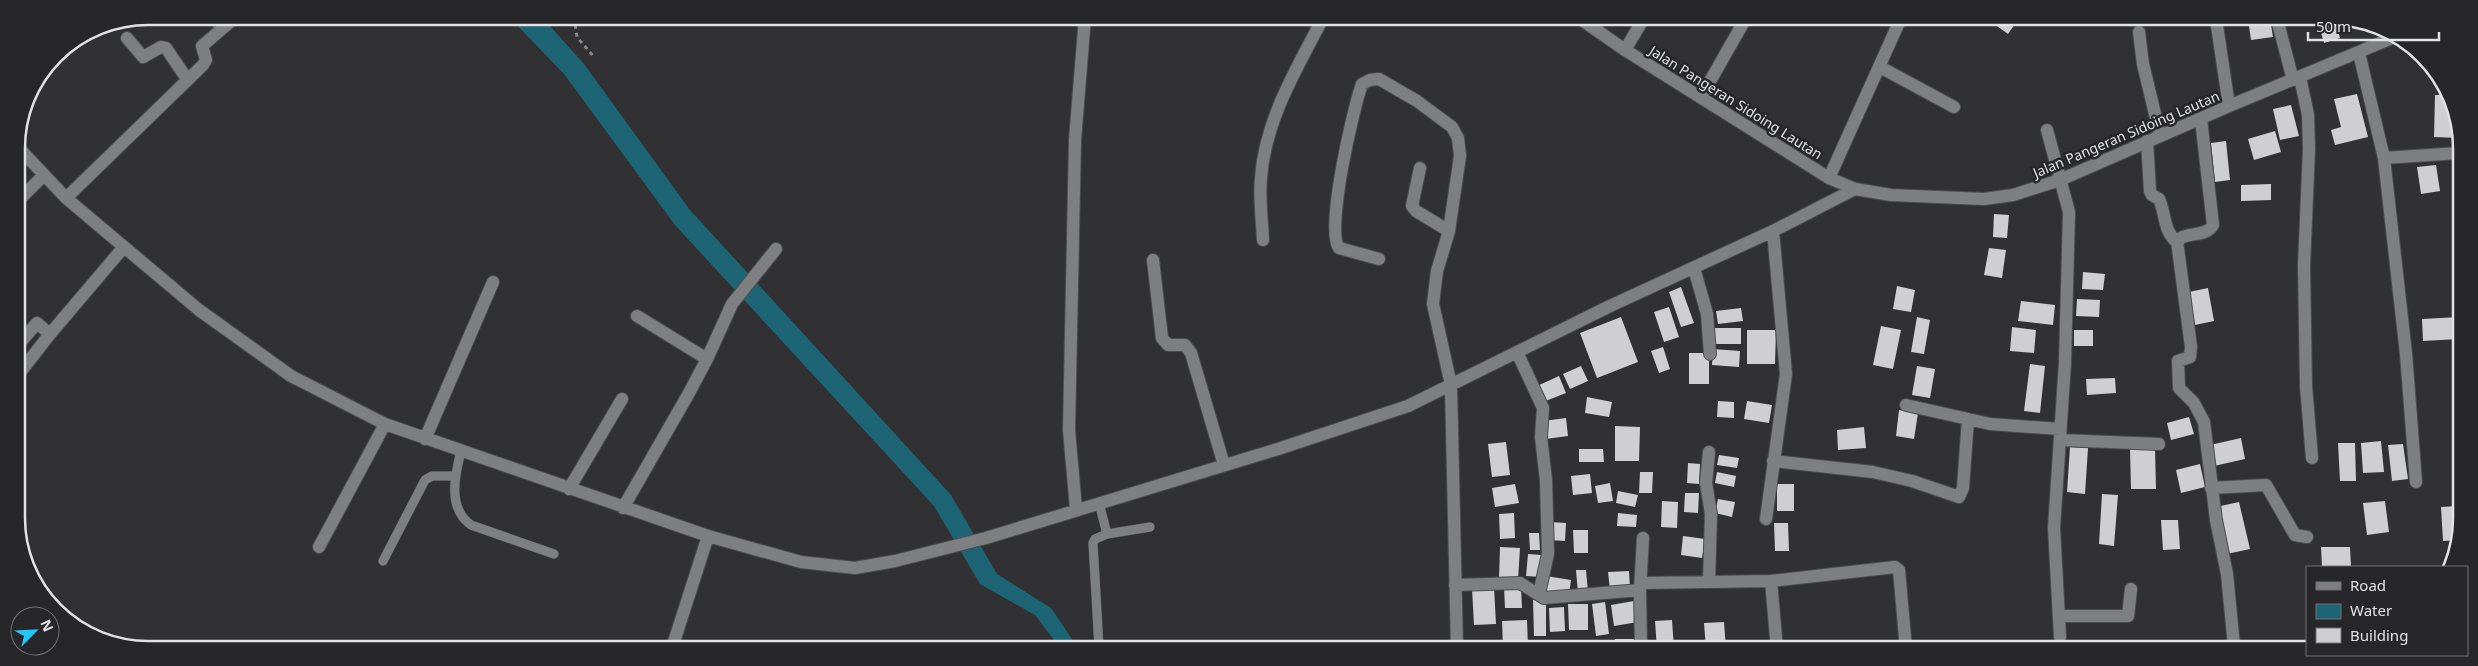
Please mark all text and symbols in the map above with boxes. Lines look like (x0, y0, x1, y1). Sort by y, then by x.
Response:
scale bar (2308, 10, 2439, 42)
text: 50 m (2316, 16, 2351, 36)
street label: Jalan Pangeran Sidoing Lautan (1644, 40, 1826, 163)
street label: Jalan Pangeran Sidoing Lautan (2028, 86, 2222, 183)
legend (2306, 566, 2468, 656)
text: Road (2350, 575, 2386, 595)
text: Water (2350, 600, 2392, 620)
north arrow (10, 606, 60, 656)
text: N (36, 616, 58, 635)
text: Building (2350, 625, 2408, 645)

